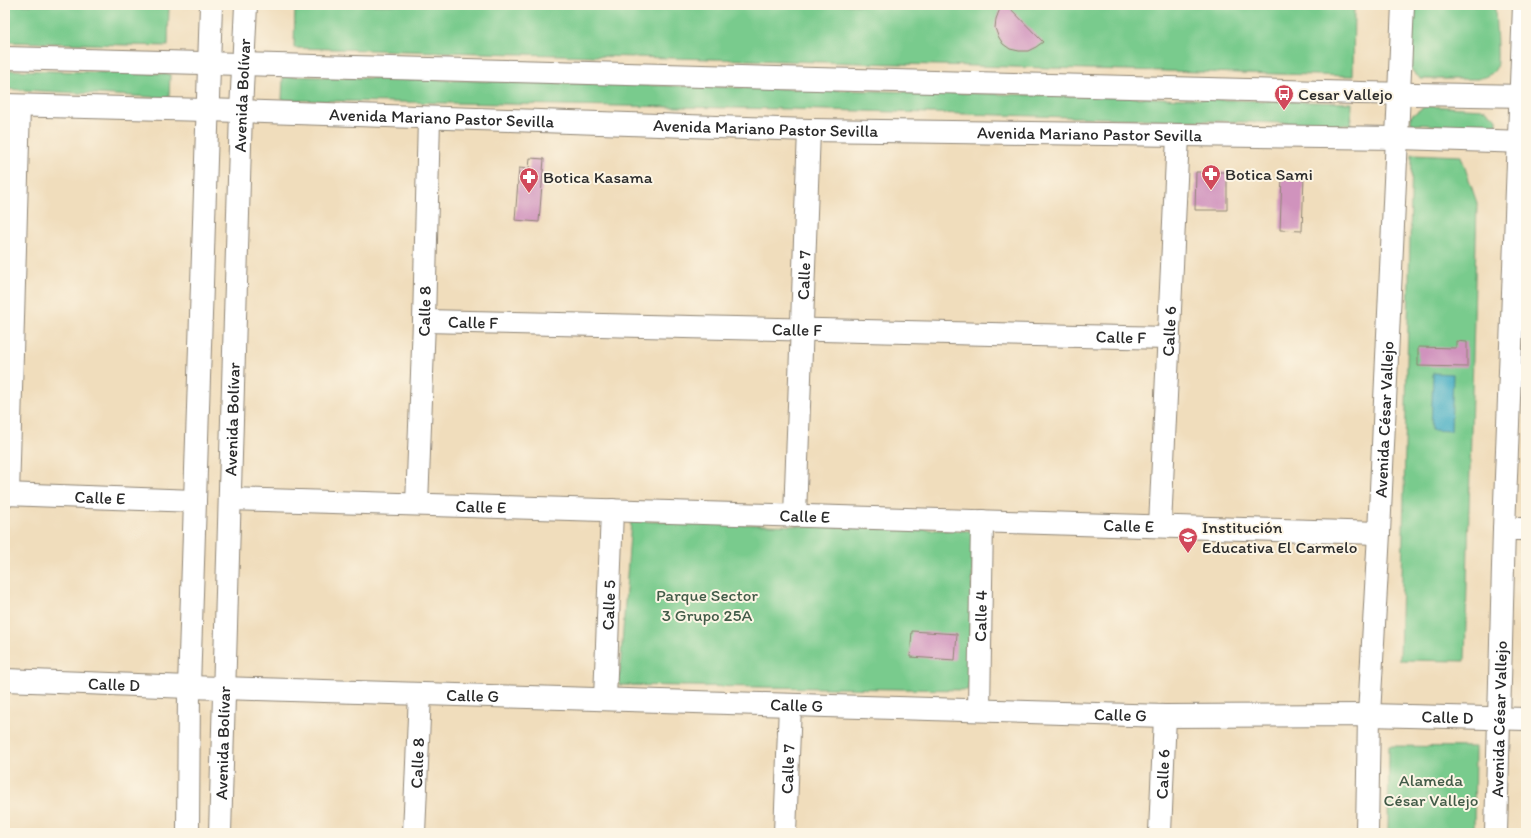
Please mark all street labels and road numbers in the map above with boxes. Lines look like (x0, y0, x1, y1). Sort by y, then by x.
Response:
street label: Avenida Bolívar (230, 38, 254, 153)
street label: Avenida Mariano Pastor Sevilla (329, 104, 555, 132)
street label: Avenida Mariano Pastor Sevilla (653, 115, 878, 141)
street label: Avenida Mariano Pastor Sevilla (977, 122, 1202, 145)
street label: Calle 7 (793, 249, 815, 300)
street label: Calle 8 (413, 286, 435, 337)
street label: Calle 6 (1158, 306, 1180, 357)
street label: Calle F (448, 312, 498, 333)
street label: Calle F (772, 319, 822, 340)
street label: Calle F (1096, 326, 1146, 347)
street label: Avenida César Vallejo (1371, 341, 1398, 498)
street label: Avenida Bolívar (220, 362, 244, 476)
street label: Calle E (74, 487, 126, 508)
street label: Calle E (455, 496, 507, 517)
street label: Calle E (779, 505, 830, 527)
street label: Calle E (1103, 515, 1154, 536)
street label: Calle 5 (598, 580, 619, 631)
street label: Calle 4 (970, 590, 991, 642)
street label: Avenida César Vallejo (1487, 640, 1511, 798)
street label: Calle D (88, 673, 141, 695)
street label: Calle G (446, 685, 500, 706)
street label: Avenida Bolívar (211, 686, 234, 800)
street label: Calle G (770, 694, 823, 716)
street label: Calle G (1094, 704, 1147, 725)
street label: Calle D (1421, 706, 1474, 728)
street label: Calle 8 (406, 737, 428, 789)
street label: Calle 7 (777, 743, 798, 794)
street label: Calle 6 (1151, 748, 1174, 800)

